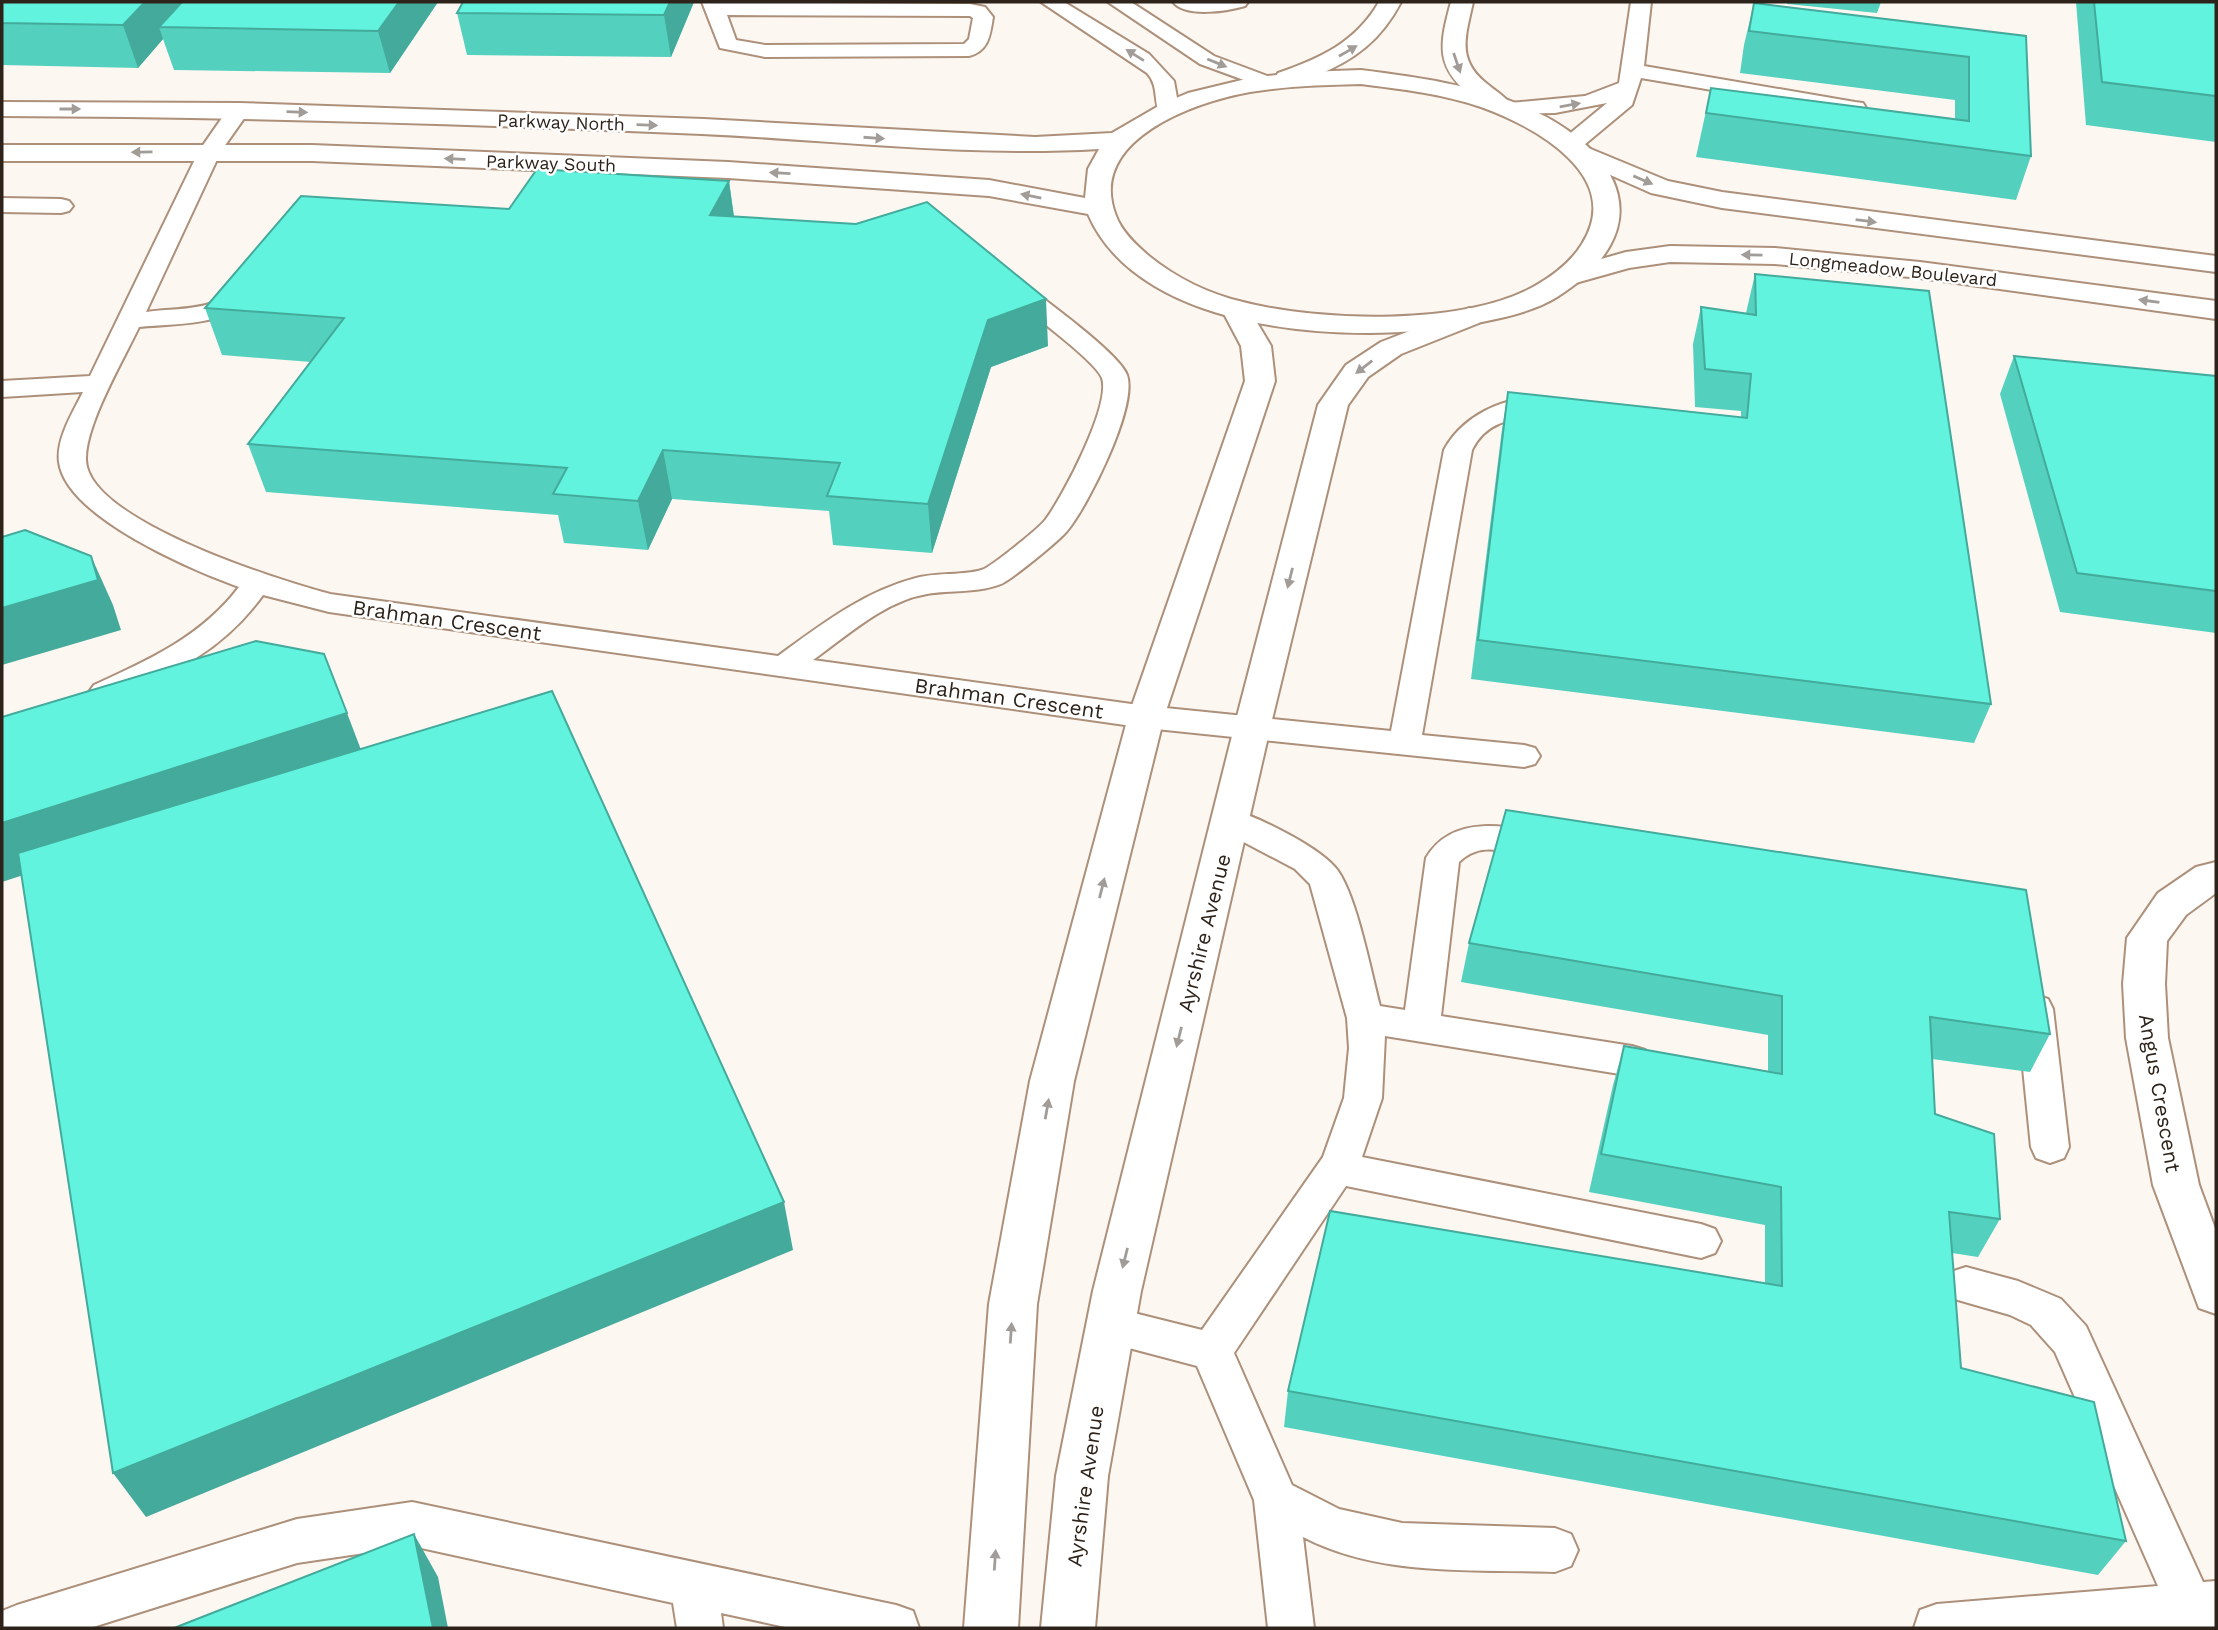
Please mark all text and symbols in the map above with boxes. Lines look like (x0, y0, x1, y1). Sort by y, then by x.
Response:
one-way arrow (1339, 45, 1358, 57)
one-way arrow (1125, 48, 1145, 61)
one-way arrow (1452, 52, 1463, 73)
one-way arrow (1207, 58, 1228, 69)
one-way arrow (1559, 99, 1581, 110)
one-way arrow (59, 103, 81, 115)
one-way arrow (287, 106, 309, 118)
street label: Parkway North (497, 109, 625, 135)
one-way arrow (636, 119, 658, 130)
one-way arrow (864, 132, 886, 143)
one-way arrow (131, 146, 153, 158)
street label: Parkway South (486, 150, 616, 176)
one-way arrow (443, 153, 465, 164)
one-way arrow (769, 167, 791, 178)
one-way arrow (1633, 175, 1654, 186)
one-way arrow (1020, 190, 1042, 201)
one-way arrow (1856, 215, 1878, 226)
street label: Longmeadow Boulevard (1788, 248, 1998, 290)
one-way arrow (1741, 250, 1763, 261)
one-way arrow (2137, 295, 2159, 306)
one-way arrow (1355, 360, 1373, 374)
one-way arrow (1284, 567, 1295, 589)
street label: Brahman Crescent (351, 594, 543, 646)
street label: Brahman Crescent (913, 672, 1105, 724)
street label: Ayrshire Avenue (1172, 851, 1236, 1015)
one-way arrow (1097, 877, 1108, 899)
street label: Angus Crescent (2134, 1012, 2186, 1174)
one-way arrow (1173, 1026, 1184, 1048)
one-way arrow (1042, 1098, 1053, 1120)
one-way arrow (1119, 1247, 1130, 1269)
one-way arrow (1005, 1322, 1016, 1344)
street label: Ayrshire Avenue (1061, 1404, 1109, 1568)
one-way arrow (990, 1549, 1001, 1571)

